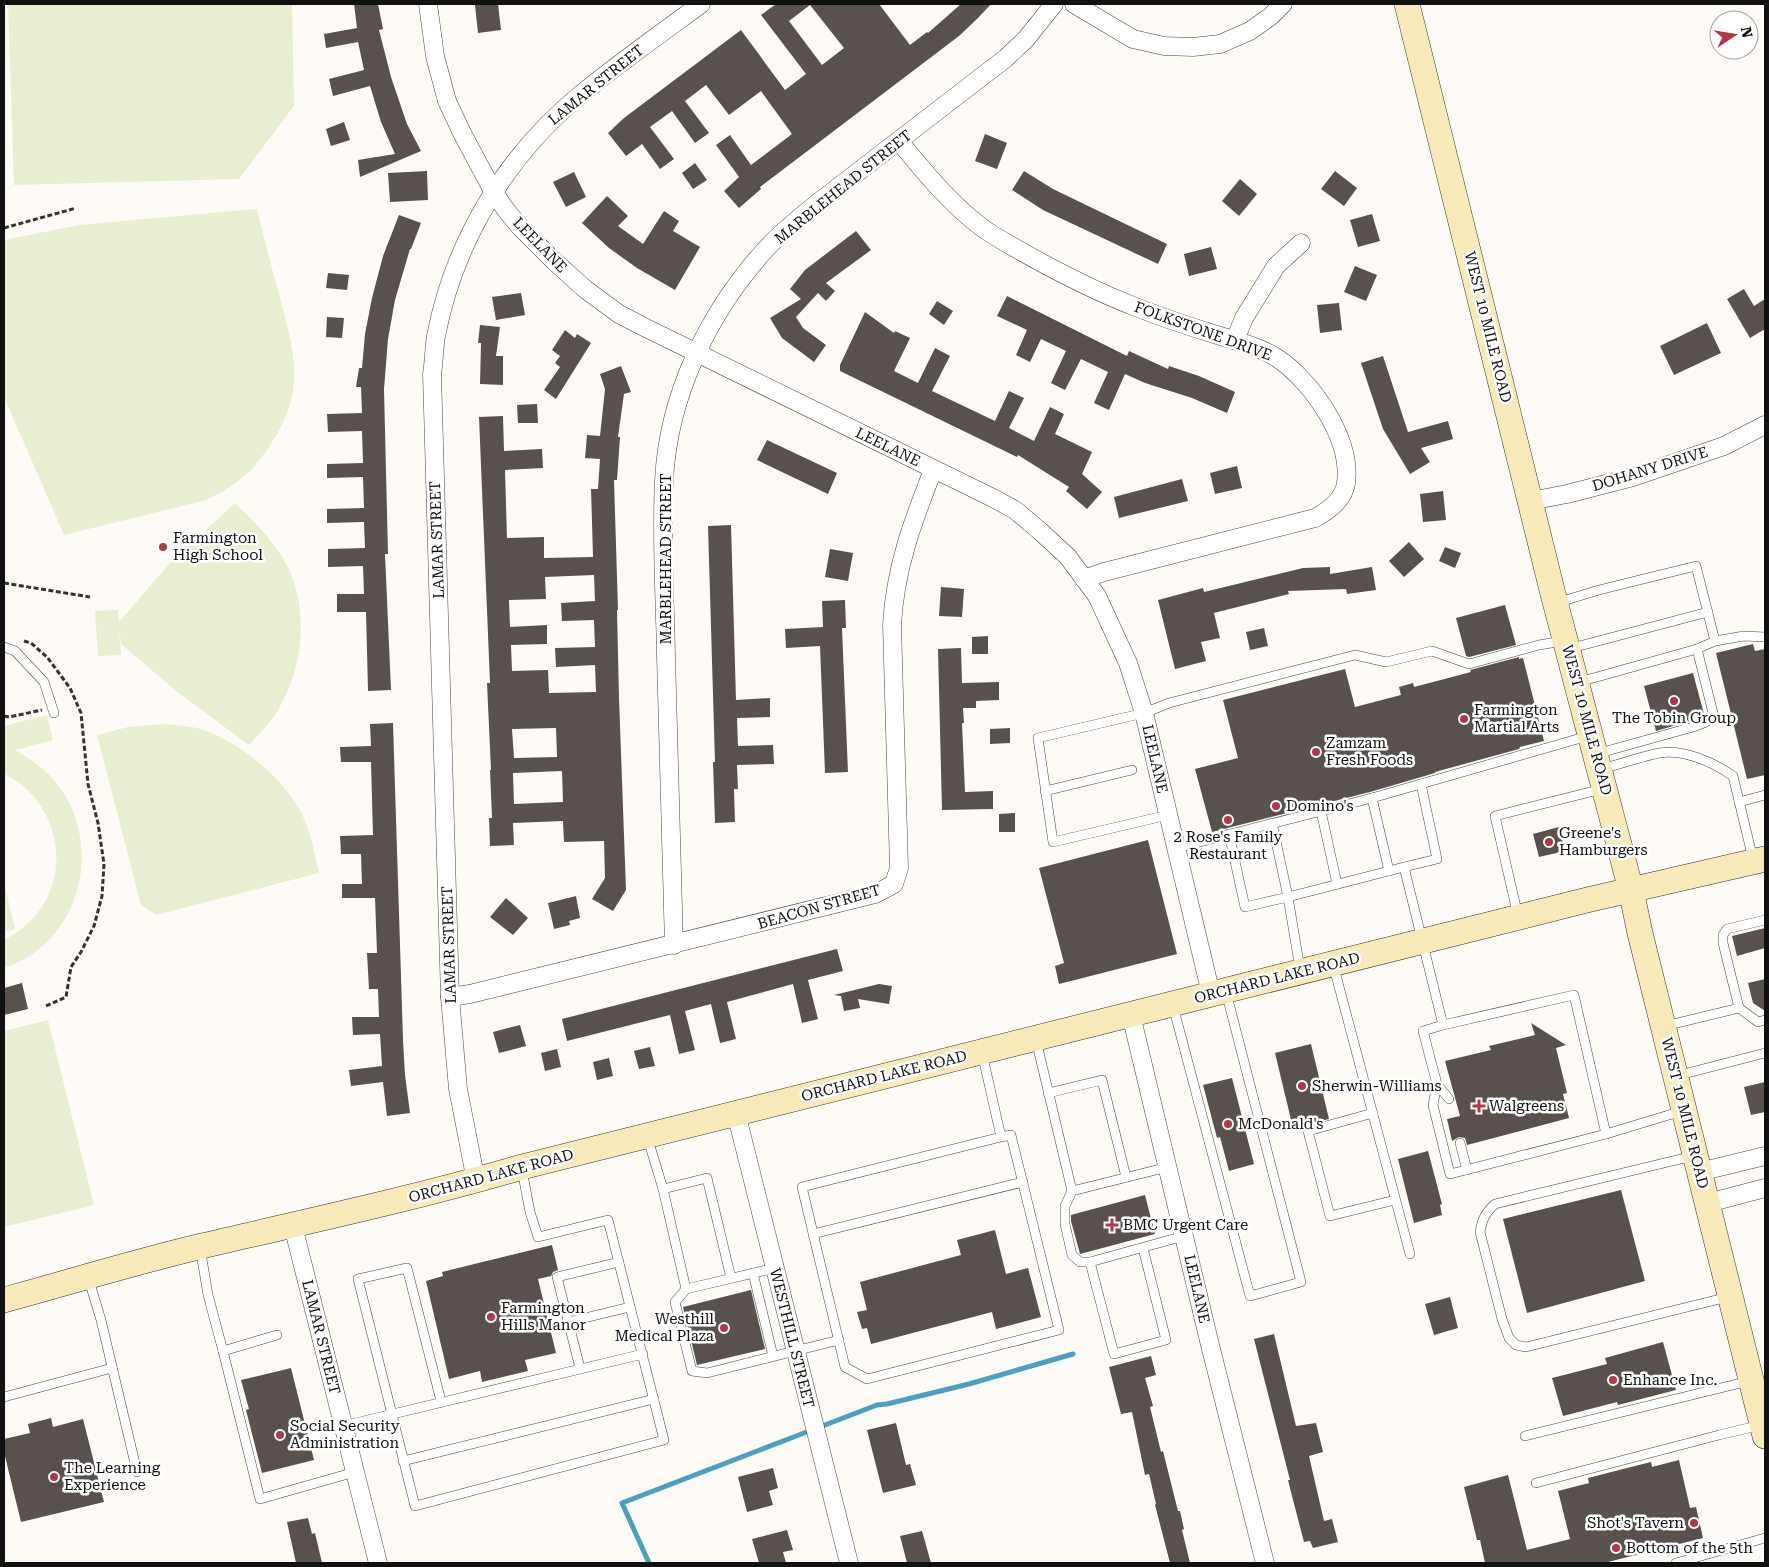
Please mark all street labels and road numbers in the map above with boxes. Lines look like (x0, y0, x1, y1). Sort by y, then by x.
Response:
street label: LAMAR STREET (545, 41, 647, 129)
street label: MARBLEHEAD STREET (771, 126, 915, 248)
street label: LEELANE (509, 214, 571, 276)
street label: WEST 10 MILE ROAD (1461, 250, 1515, 404)
street label: FOLKSTONE DRIVE (1132, 298, 1274, 364)
street label: LEELANE (853, 424, 923, 470)
street label: DOHANY DRIVE (1590, 443, 1710, 495)
street label: MARBLEHEAD STREET (657, 474, 675, 644)
street label: LAMAR STREET (426, 481, 448, 599)
street label: WEST 10 MILE ROAD (1558, 643, 1616, 797)
street label: LEELANE (1138, 723, 1172, 795)
street label: BEACON STREET (755, 881, 883, 933)
street label: LAMAR STREET (438, 886, 460, 1004)
street label: ORCHARD LAKE ROAD (1192, 949, 1362, 1007)
street label: WEST 10 MILE ROAD (1658, 1036, 1712, 1190)
street label: ORCHARD LAKE ROAD (799, 1047, 969, 1105)
street label: ORCHARD LAKE ROAD (407, 1145, 575, 1207)
street label: LEELANE (1180, 1253, 1214, 1325)
street label: WESTHILL STREET (766, 1266, 818, 1410)
street label: LAMAR STREET (298, 1278, 344, 1396)

